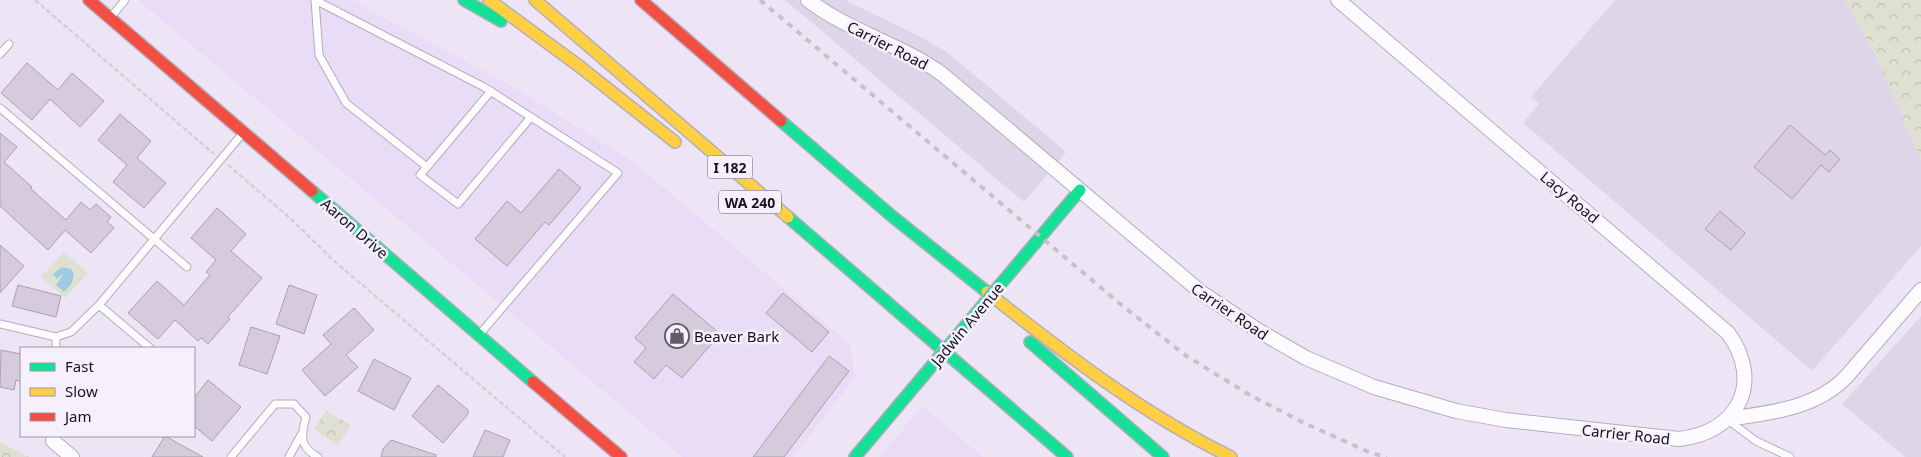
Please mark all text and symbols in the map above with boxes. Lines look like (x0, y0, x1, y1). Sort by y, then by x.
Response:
street label: Carrier Road (844, 16, 932, 74)
road number: I 182 (708, 156, 752, 178)
street label: Lacy Road (1536, 166, 1604, 228)
road number: WA 240 (719, 190, 781, 213)
street label: Aaron Drive (317, 193, 393, 263)
street label: Jadwin Avenue (925, 278, 1008, 372)
street label: Carrier Road (1188, 278, 1272, 344)
shop icon: Beaver Bark (664, 323, 690, 349)
place label: Beaver Bark (694, 326, 779, 346)
legend (20, 347, 195, 437)
text: Fast (65, 356, 94, 376)
text: Slow (65, 381, 98, 401)
text: Jam (63, 406, 92, 426)
street label: Carrier Road (1581, 419, 1671, 449)

